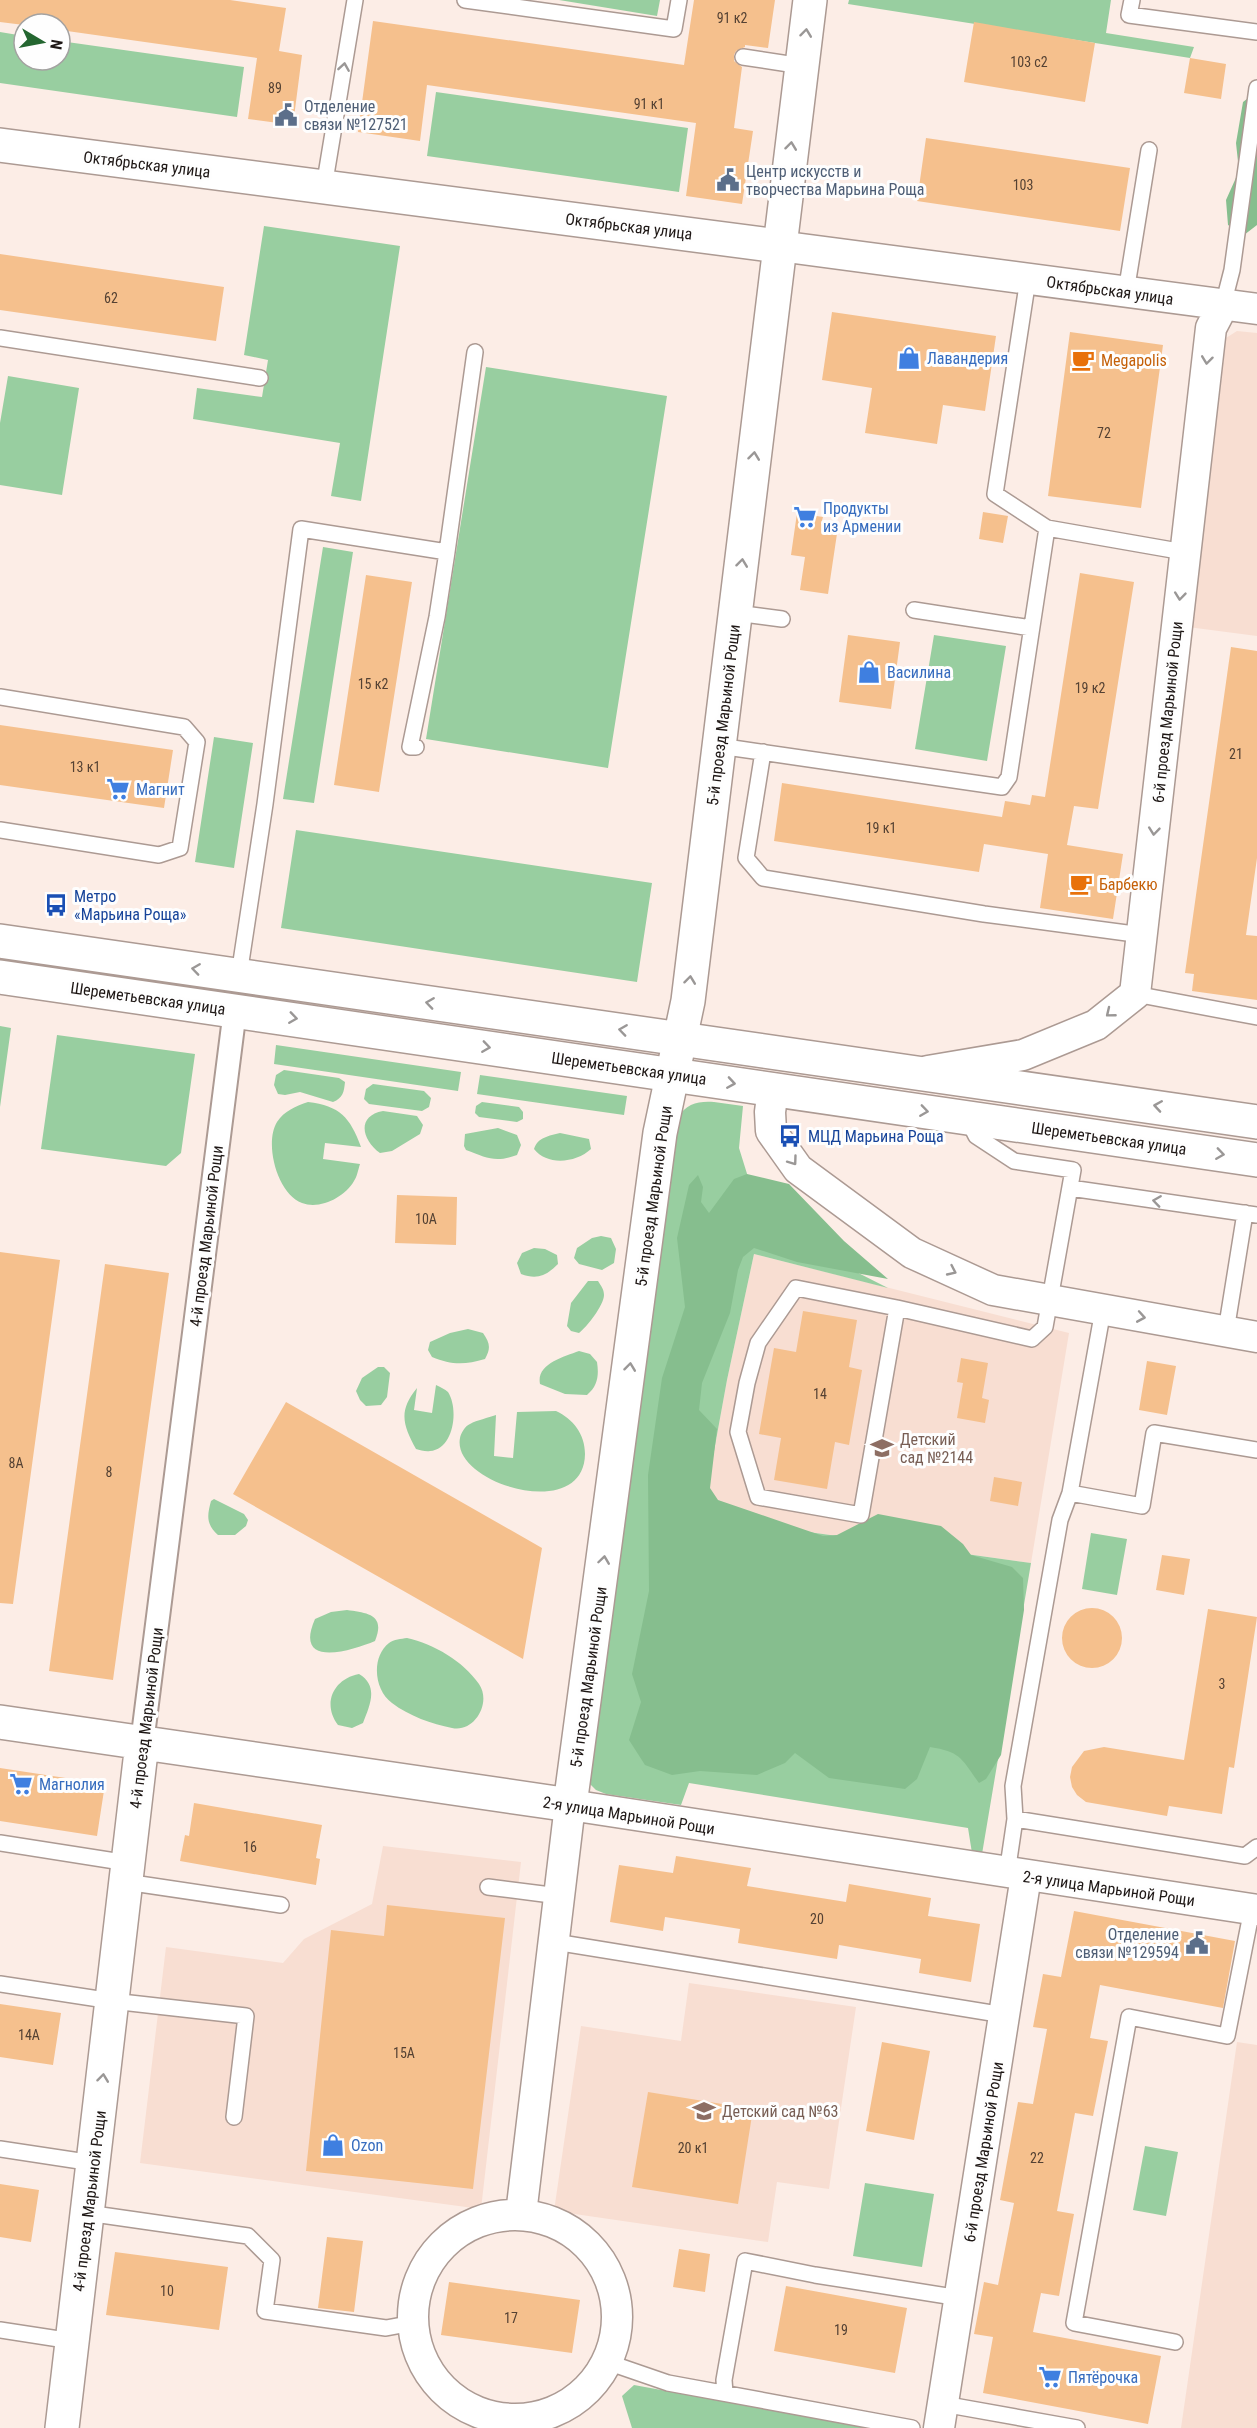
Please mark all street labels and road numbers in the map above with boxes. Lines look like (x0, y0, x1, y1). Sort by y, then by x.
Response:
street label: Октябрьская улица (82, 147, 212, 182)
street label: Октябрьская улица (564, 209, 694, 244)
street label: Октябрьская улица (1045, 272, 1175, 309)
street label: 6-й проезд Марьиной Рощи (1149, 620, 1186, 804)
street label: 5-й проезд Марьиной Рощи (703, 623, 744, 807)
street label: Шереметьевская улица (69, 978, 227, 1019)
street label: Шереметьевская улица (550, 1048, 708, 1089)
street label: 5-й проезд Марьиной Рощи (631, 1104, 676, 1288)
street label: Шереметьевская улица (1030, 1118, 1188, 1159)
street label: 4-й проезд Марьиной Рощи (186, 1144, 227, 1328)
street label: 5-й проезд Марьиной Рощи (566, 1585, 611, 1769)
street label: 4-й проезд Марьиной Рощи (126, 1626, 167, 1810)
street label: 2-я улица Марьиной Рощи (542, 1793, 716, 1838)
street label: 2-я улица Марьиной Рощи (1022, 1867, 1196, 1910)
street label: 6-й проезд Марьиной Рощи (960, 2060, 1007, 2244)
street label: 4-й проезд Марьиной Рощи (69, 2109, 110, 2293)

